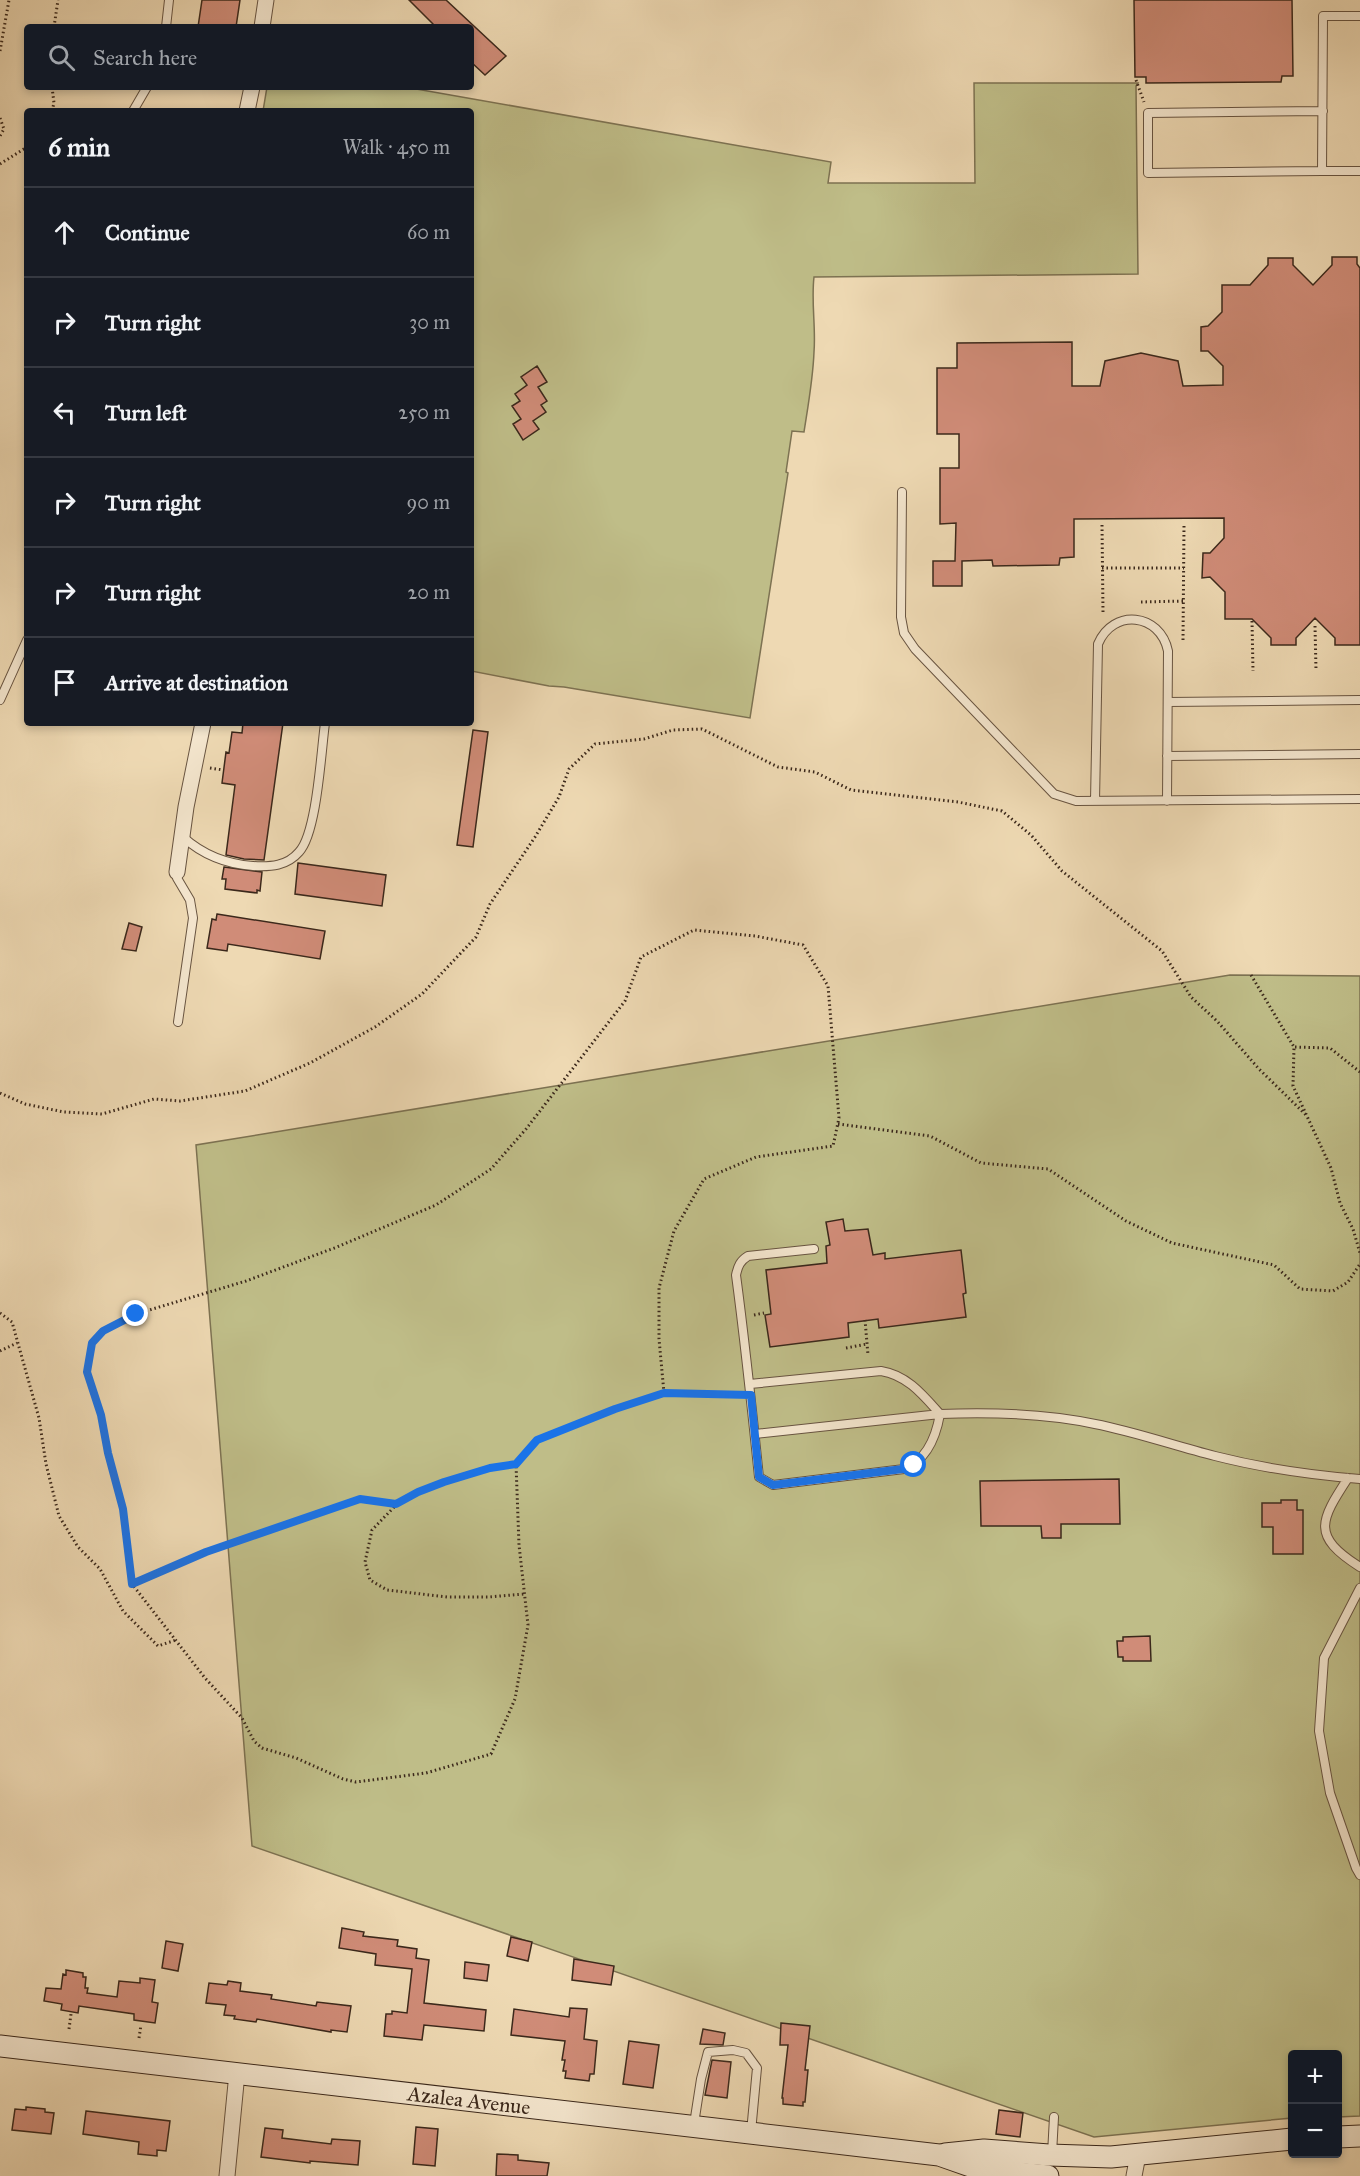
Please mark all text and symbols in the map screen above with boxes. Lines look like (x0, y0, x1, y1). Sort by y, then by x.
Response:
search box (24, 24, 474, 90)
icon: search (45, 41, 78, 74)
text: Search here (93, 44, 197, 71)
text: 6 min (48, 131, 110, 163)
text: Walk · 450 m (343, 135, 450, 159)
icon: ahead (48, 216, 81, 249)
text: Continue (105, 219, 190, 246)
text: 60 m (407, 220, 450, 244)
icon: right (48, 306, 81, 339)
text: Turn right (105, 309, 201, 336)
text: 30 m (409, 310, 450, 334)
icon: left (48, 396, 81, 429)
text: Turn left (105, 399, 187, 426)
text: 250 m (398, 400, 450, 424)
icon: right (48, 486, 81, 519)
text: Turn right (105, 489, 201, 516)
text: 90 m (407, 490, 450, 514)
icon: right (48, 576, 81, 609)
text: Turn right (105, 579, 201, 606)
text: 20 m (407, 580, 450, 604)
icon: arrive (48, 666, 81, 699)
text: Arrive at destination (105, 669, 288, 696)
route end (122, 1300, 148, 1326)
route start (900, 1451, 926, 1477)
map controls (1288, 2050, 1342, 2158)
button: + (1288, 2050, 1342, 2104)
street label: Azalea Avenue (405, 2080, 532, 2120)
button: − (1288, 2104, 1342, 2158)

